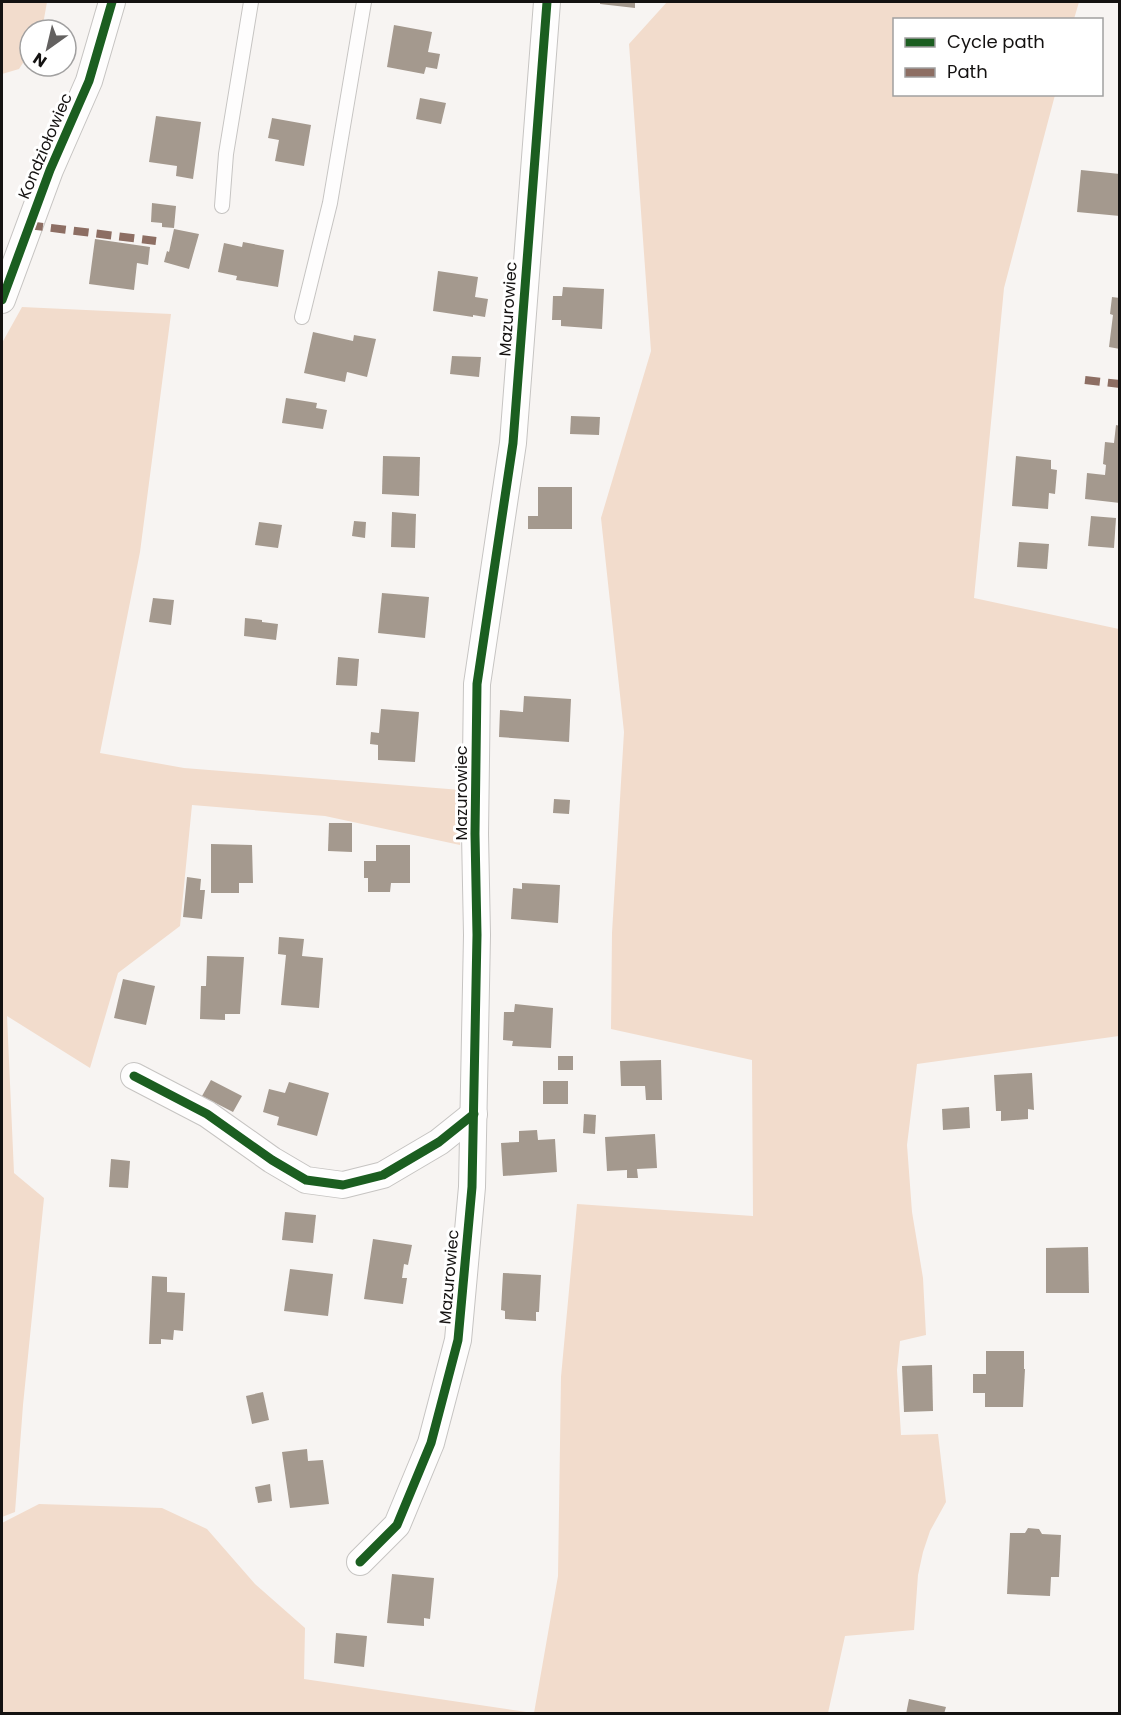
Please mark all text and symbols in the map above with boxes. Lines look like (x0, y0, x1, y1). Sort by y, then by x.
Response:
north arrow (18, 18, 78, 78)
legend (893, 18, 1103, 96)
text: Cycle path (947, 29, 1045, 54)
text: N (28, 47, 51, 73)
text: Path (947, 59, 988, 84)
street label: Kondziołowiec (12, 89, 78, 203)
street label: Mazurowiec (493, 261, 523, 357)
street label: Mazurowiec (450, 745, 473, 841)
street label: Mazurowiec (433, 1228, 465, 1325)

